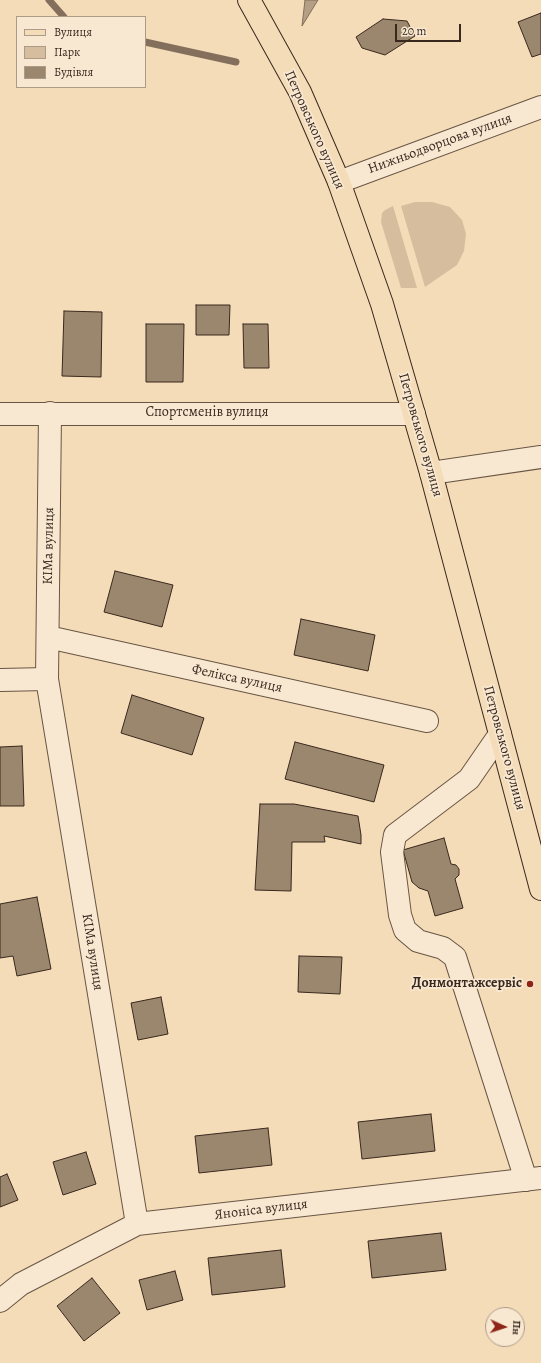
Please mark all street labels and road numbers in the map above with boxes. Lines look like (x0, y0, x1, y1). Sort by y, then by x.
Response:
street label: Петровського вулиця (280, 68, 348, 192)
street label: Нижньодворцова вулиця (366, 110, 514, 178)
street label: Петровського вулиця (394, 371, 446, 499)
street label: Спортсменів вулиця (145, 405, 269, 421)
street label: КІМа вулиця (40, 507, 58, 585)
street label: Фелікса вулиця (190, 661, 284, 697)
street label: Петровського вулиця (479, 684, 529, 812)
street label: КІМа вулиця (78, 912, 106, 992)
street label: Яноніса вулиця (214, 1196, 308, 1224)

